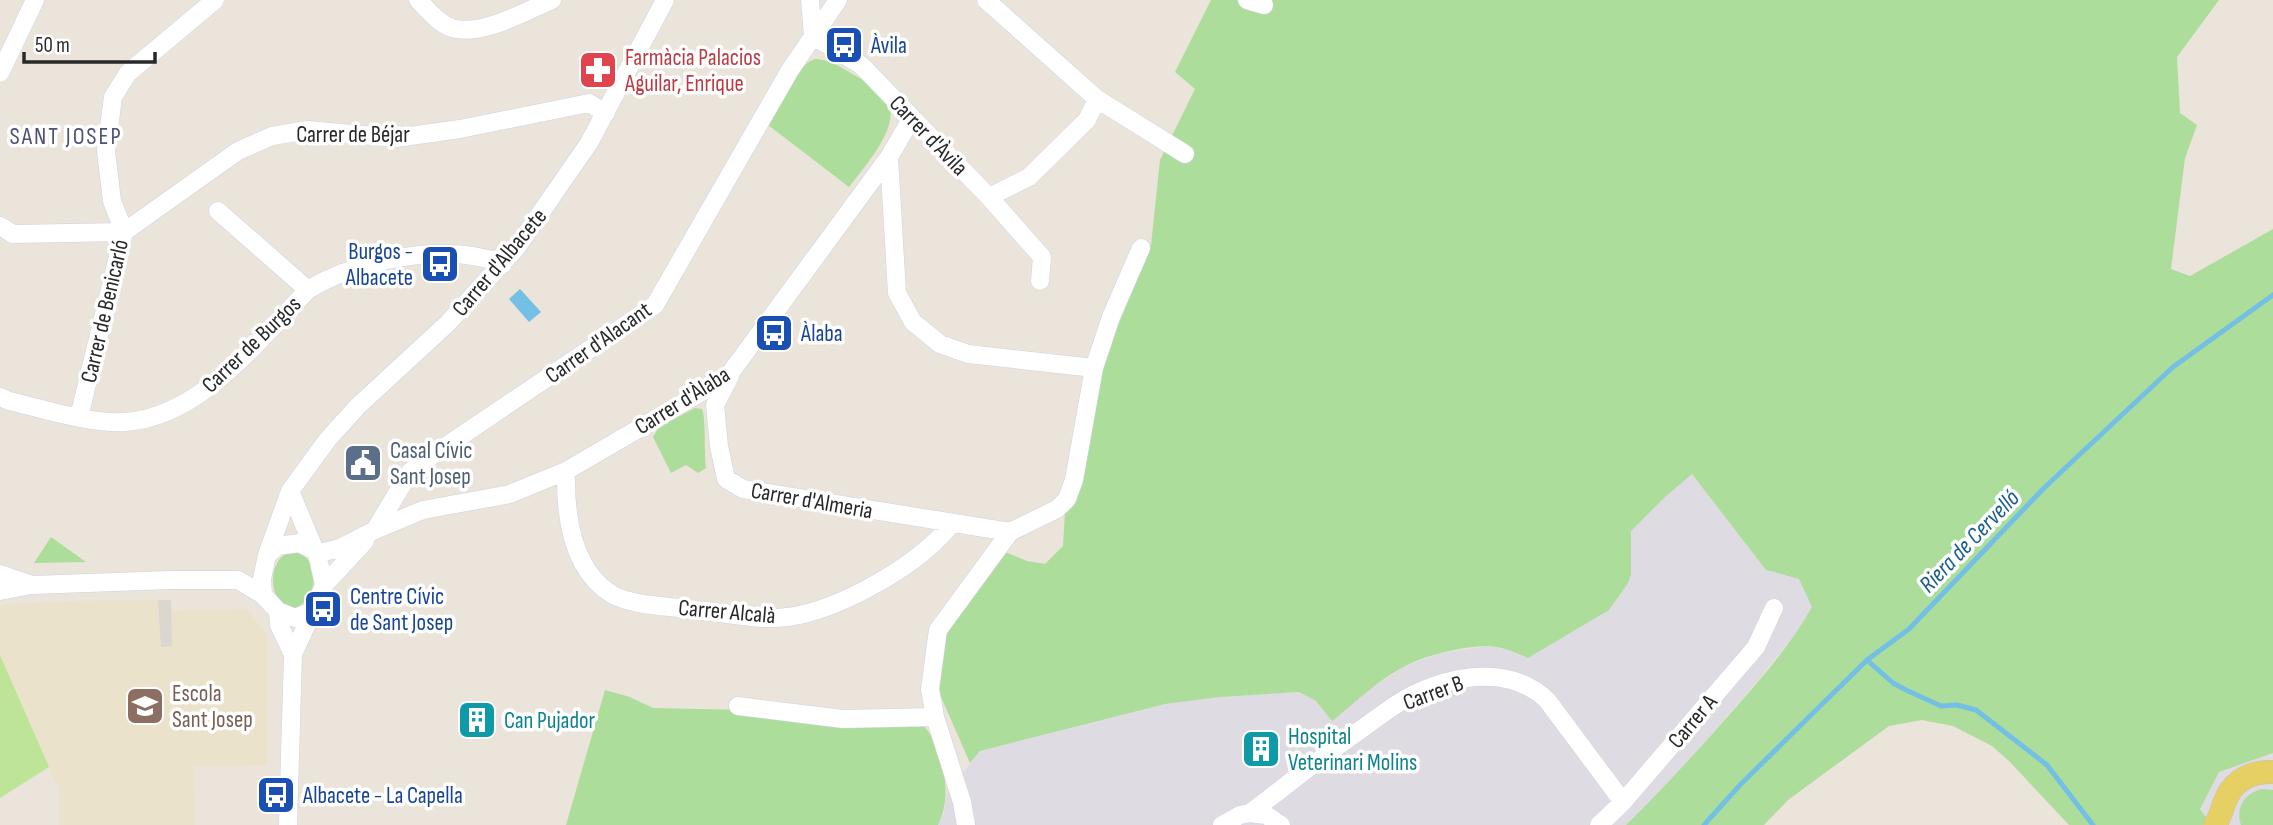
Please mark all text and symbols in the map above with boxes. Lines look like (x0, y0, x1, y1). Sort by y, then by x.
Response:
scale bar (24, 21, 156, 65)
bus stop icon: Àvila (823, 24, 865, 66)
place label: Àvila (870, 32, 907, 60)
text: 50 m (35, 33, 70, 58)
place label: Farmàcia Palacios Aguilar, Enrique (624, 44, 761, 98)
pharmacy icon: Farmàcia Palacios Aguilar, Enrique (577, 49, 619, 91)
street label: Carrer d'Àvila (883, 90, 973, 182)
street label: Carrer de Béjar (296, 121, 410, 149)
district label: SANT JOSEP (9, 122, 123, 151)
street label: Carrer d'Albacete (447, 203, 553, 322)
street label: Carrer de Benicarló (75, 237, 135, 386)
place label: Burgos - Albacete (345, 238, 413, 292)
bus stop icon: Burgos - Albacete (419, 243, 461, 285)
street label: Carrer de Burgos (196, 290, 307, 399)
street label: Carrer d'Alacant (540, 296, 657, 390)
bus stop icon: Àlaba (753, 312, 795, 354)
place label: Àlaba (800, 320, 843, 348)
street label: Carrer d'Àlaba (630, 361, 735, 441)
place label: Casal Cívic Sant Josep (390, 437, 472, 491)
public building icon: Casal Cívic Sant Josep (342, 442, 384, 484)
street label: Carrer d'Almeria (749, 476, 875, 525)
water label: Riera de Cervelló (1913, 484, 2026, 599)
place label: Centre Cívic de Sant Josep (350, 583, 453, 637)
bus stop icon: Centre Cívic de Sant Josep (302, 588, 344, 630)
street label: Carrer Alcalà (677, 594, 777, 630)
street label: Carrer B (1399, 669, 1467, 717)
place label: Escola Sant Josep (172, 680, 253, 734)
school or university icon: Escola Sant Josep (124, 685, 166, 727)
street label: Carrer A (1662, 689, 1723, 754)
building icon: Can Pujador (456, 699, 498, 741)
place label: Can Pujador (504, 707, 596, 735)
place label: Hospital Veterinari Molins (1288, 723, 1417, 777)
building icon: Hospital Veterinari Molins (1240, 728, 1282, 770)
bus stop icon: Albacete - La Capella (255, 774, 297, 816)
place label: Albacete - La Capella (302, 782, 463, 810)

